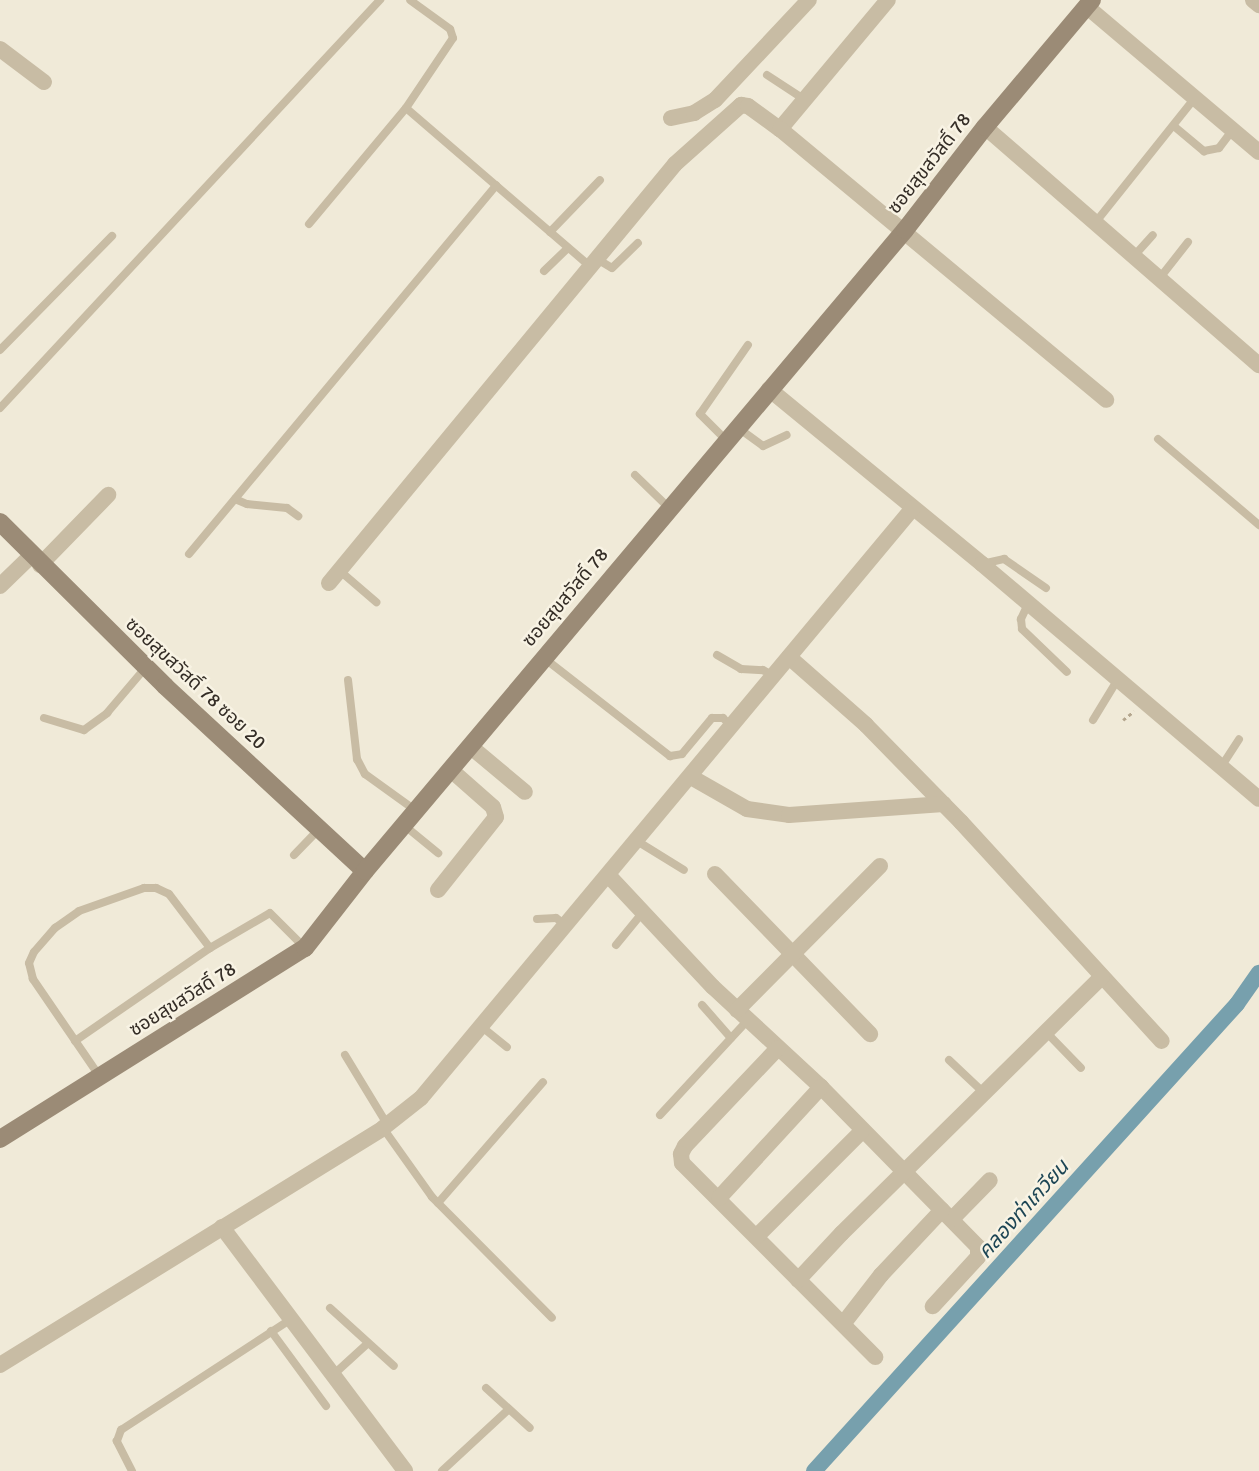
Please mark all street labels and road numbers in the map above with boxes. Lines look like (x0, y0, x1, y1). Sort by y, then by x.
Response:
street label: ซอยสุขสวัสดิ์ 78 (884, 109, 976, 219)
street label: ซอยสุขสวัสดิ์ 78 (518, 544, 614, 652)
street label: ซอยสุขสวัสดิ์ 78 ซอย 20 (120, 613, 270, 755)
street label: ซอยสุขสวัสดิ์ 78 (125, 958, 241, 1042)

